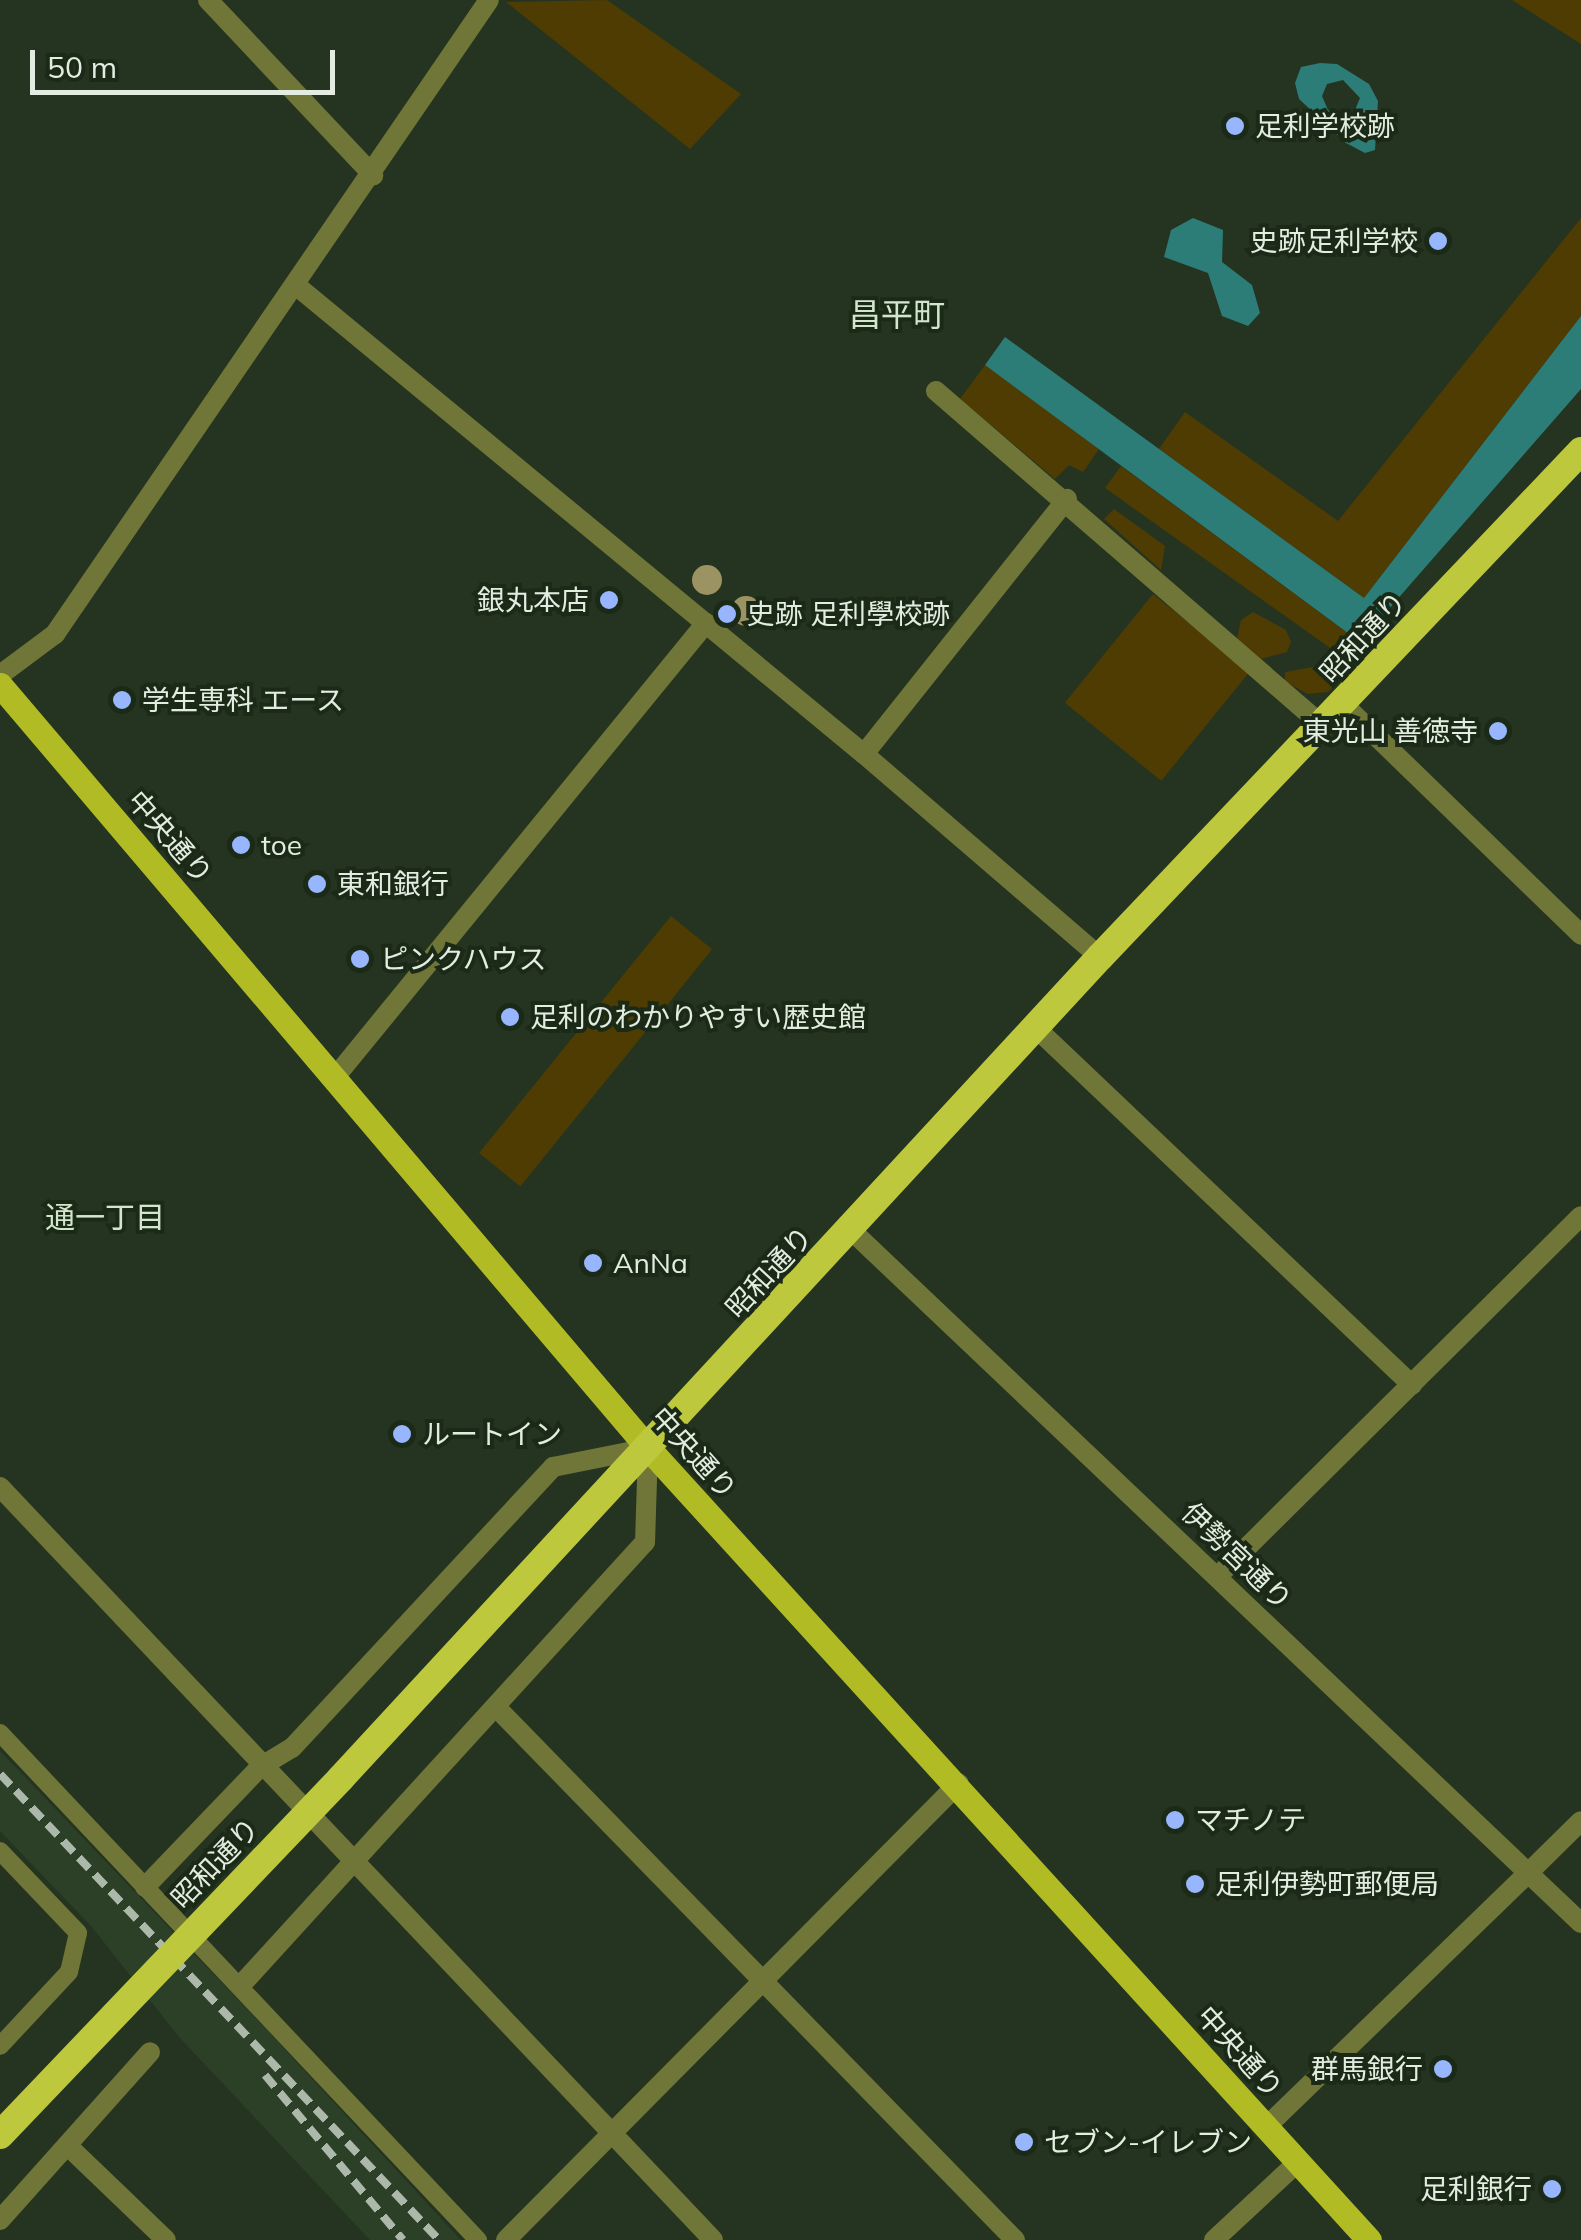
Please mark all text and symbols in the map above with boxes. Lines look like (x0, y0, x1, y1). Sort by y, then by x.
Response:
scale bar (35, 30, 340, 92)
text: 50 m (47, 48, 117, 86)
place label: 足利学校跡 (1255, 109, 1395, 143)
marker: 足利学校跡 (1224, 115, 1246, 137)
place label: 史跡足利学校 (1250, 224, 1418, 258)
marker: 史跡足利学校 (1427, 230, 1449, 252)
district label: 昌平町 (849, 295, 945, 333)
place label: 銀丸本店 (477, 583, 589, 617)
street label: 昭和通り (1313, 585, 1413, 689)
marker: 銀丸本店 (598, 589, 620, 611)
place label: 史跡 足利學校跡 (747, 597, 950, 631)
marker: 史跡 足利學校跡 (716, 603, 738, 625)
place label: 学生専科 エース (142, 683, 345, 717)
marker: 学生専科 エース (111, 689, 133, 711)
place label: 東光山 善徳寺 (1303, 714, 1478, 748)
marker: 東光山 善徳寺 (1487, 720, 1509, 742)
street label: 中央通り (121, 784, 219, 890)
place label: toe (261, 828, 302, 862)
marker: toe (230, 834, 252, 856)
place label: 東和銀行 (337, 867, 449, 901)
marker: 東和銀行 (306, 873, 328, 895)
place label: ピンクハウス (380, 942, 548, 976)
marker: ピンクハウス (349, 948, 371, 970)
place label: 足利のわかりやすい歴史館 (530, 1000, 866, 1034)
marker: 足利のわかりやすい歴史館 (499, 1006, 521, 1028)
district label: 通一丁目 (45, 1199, 165, 1235)
street label: 昭和通り (719, 1220, 819, 1324)
place label: AnNa (613, 1246, 688, 1280)
marker: AnNa (582, 1252, 604, 1274)
street label: 中央通り (644, 1400, 744, 1506)
place label: ルートイン (422, 1417, 562, 1451)
marker: ルートイン (391, 1423, 413, 1445)
street label: 伊勢宮通り (1175, 1495, 1299, 1617)
place label: マチノテ (1195, 1803, 1307, 1837)
marker: マチノテ (1164, 1809, 1186, 1831)
street label: 昭和通り (164, 1811, 266, 1915)
place label: 足利伊勢町郵便局 (1215, 1867, 1439, 1901)
marker: 足利伊勢町郵便局 (1184, 1873, 1206, 1895)
street label: 中央通り (1190, 1999, 1290, 2105)
place label: 群馬銀行 (1311, 2052, 1423, 2086)
marker: 群馬銀行 (1432, 2058, 1454, 2080)
place label: セブン-イレブン (1044, 2125, 1252, 2159)
marker: セブン-イレブン (1013, 2131, 1035, 2153)
place label: 足利銀行 (1420, 2172, 1532, 2206)
marker: 足利銀行 (1541, 2178, 1563, 2200)

